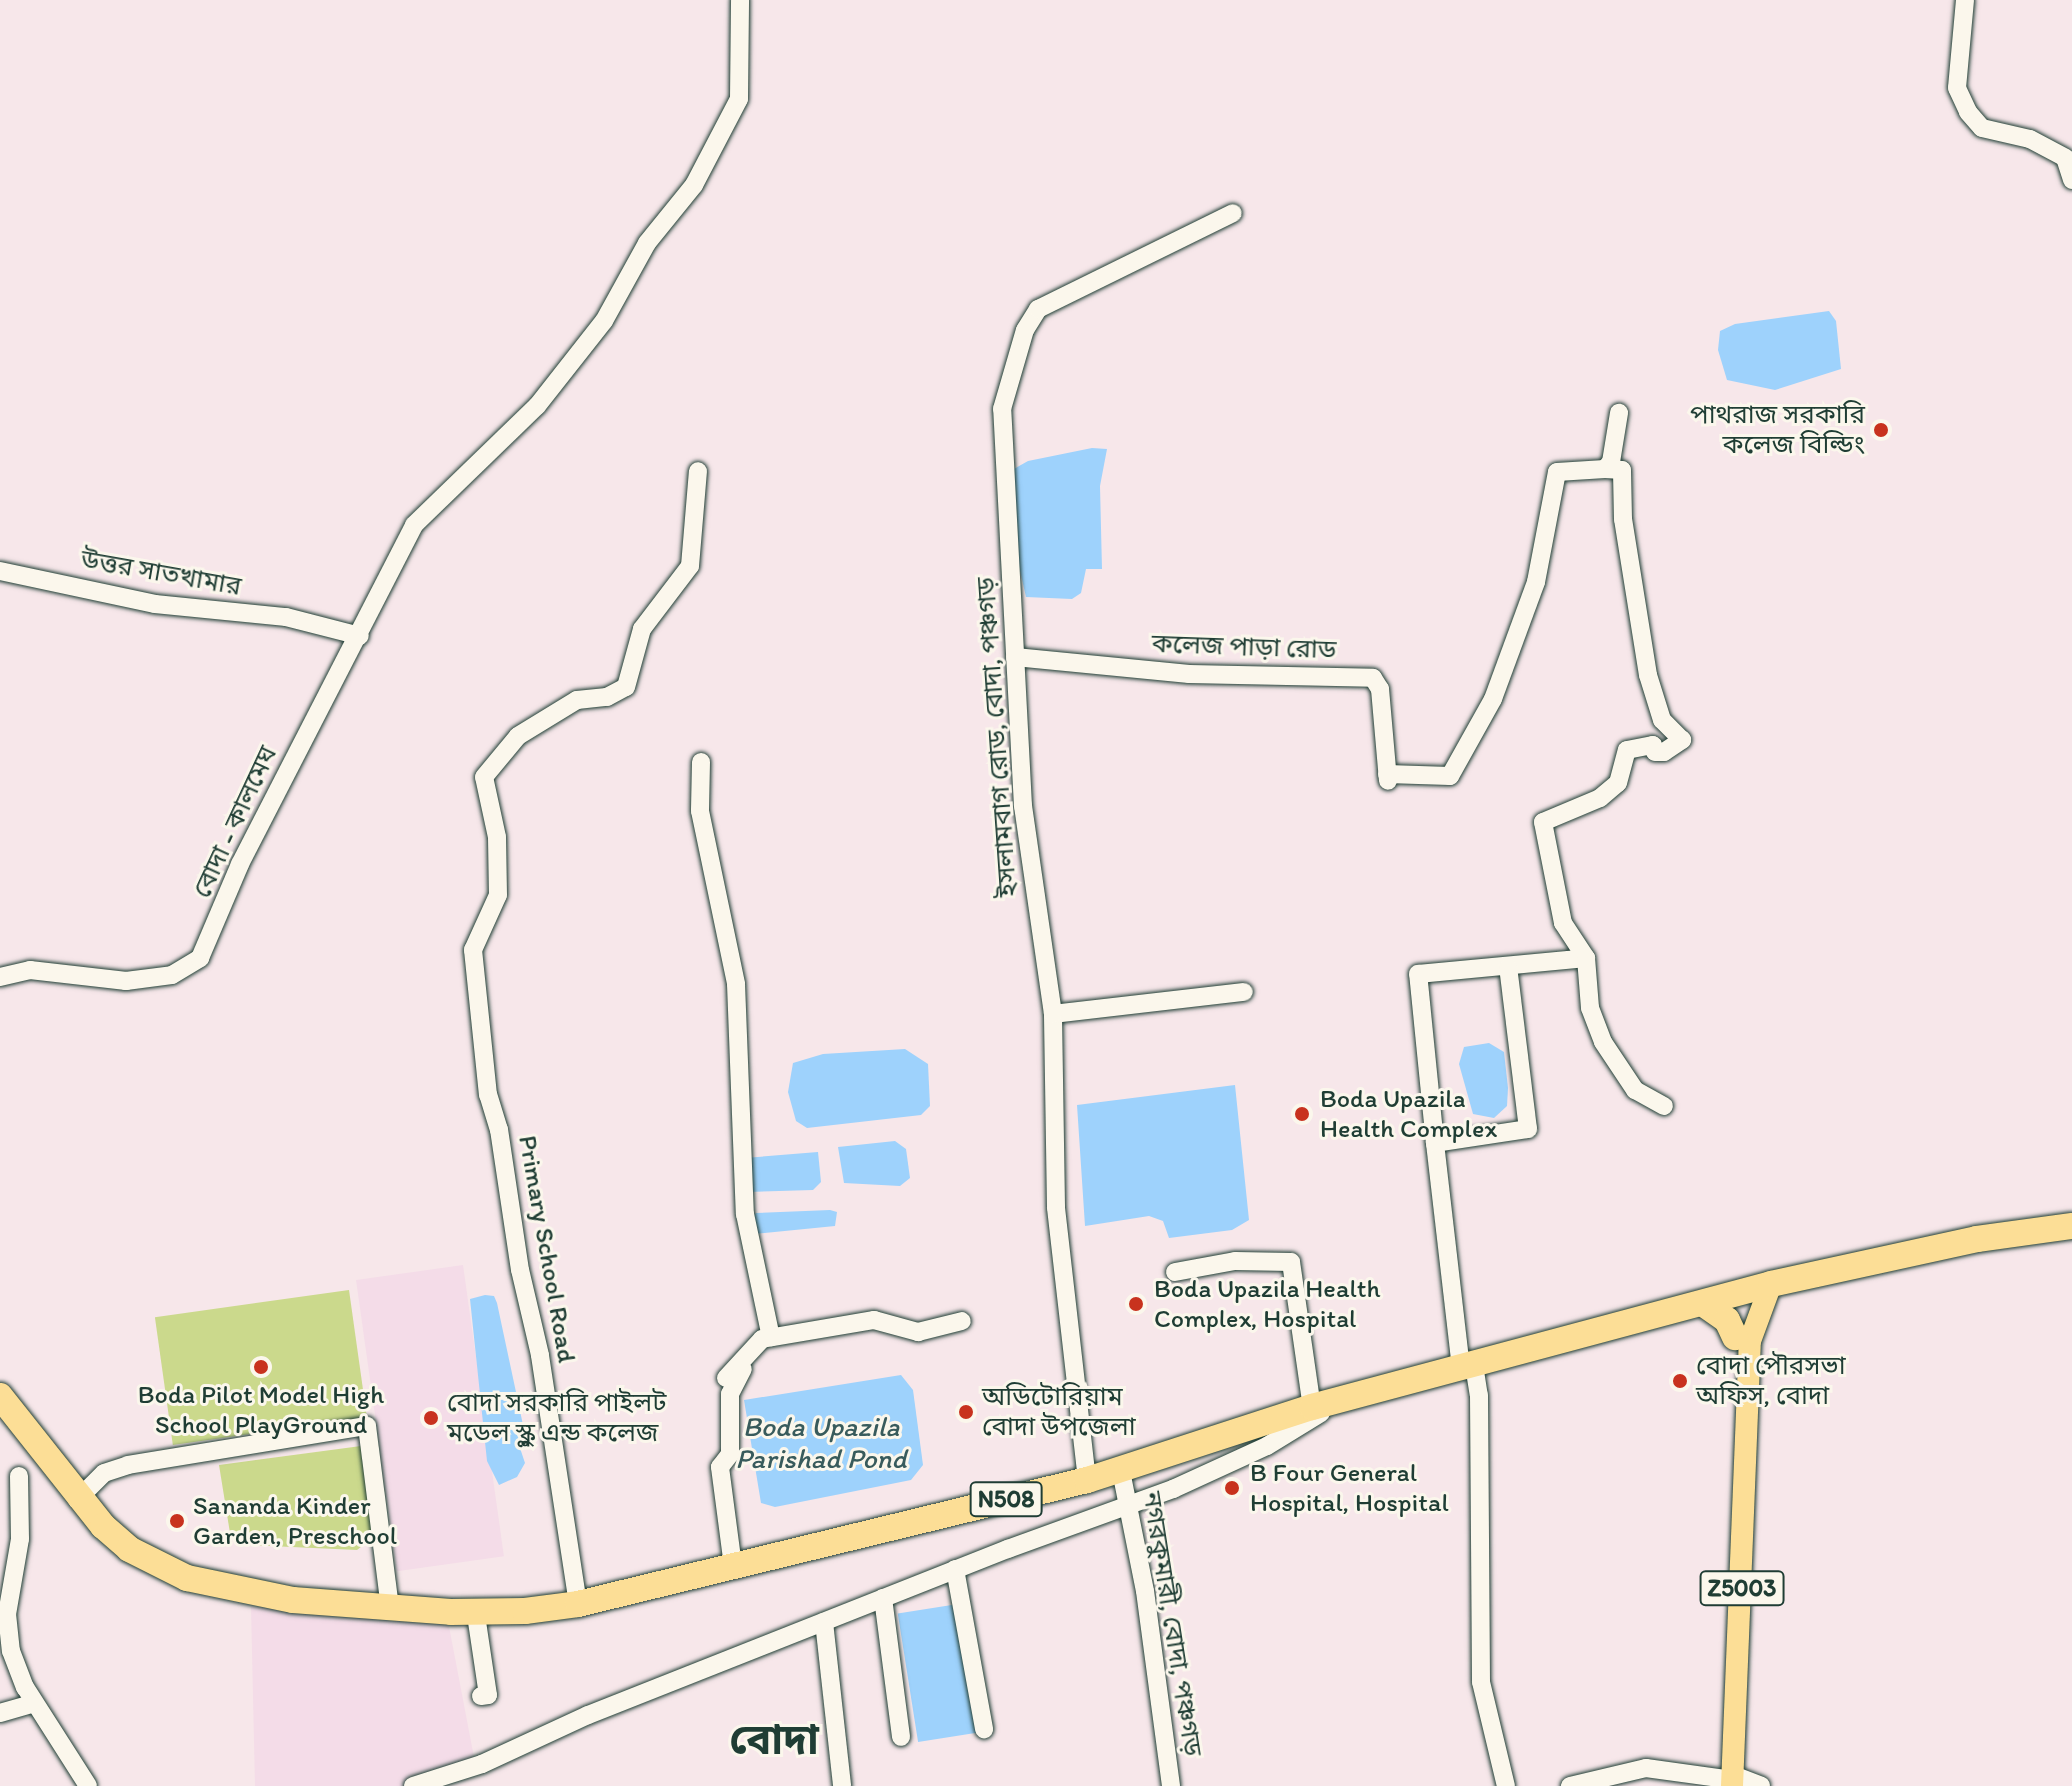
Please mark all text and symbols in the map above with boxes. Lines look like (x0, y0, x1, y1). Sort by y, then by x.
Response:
place label: পাথরাজ সরকারি কলেজ বিল্ডিং (1690, 399, 1865, 460)
marker: পাথরাজ সরকারি কলেজ বিল্ডিং (1872, 421, 1890, 439)
street label: উত্তর সাতখামার (78, 544, 244, 602)
street label: ইসলামবাগ রোড, বোদা, পঞ্চগড় (970, 576, 1024, 898)
street label: কলেজ পাড়া রোড (1151, 628, 1337, 666)
street label: বোদা - কালমেঘ (186, 741, 284, 903)
place label: Boda Upazila Health Complex (1320, 1083, 1497, 1144)
marker: Boda Upazila Health Complex (1291, 1103, 1313, 1125)
street label: Primary School Road (512, 1133, 582, 1365)
place label: Boda Upazila Health Complex, Hospital (1154, 1273, 1381, 1334)
marker: Boda Upazila Health Complex, Hospital (1125, 1293, 1147, 1315)
place label: বোদা পৌরসভা অফিস, বোদা (1696, 1350, 1846, 1412)
marker: Boda Pilot Model High School PlayGround (252, 1358, 270, 1376)
marker: বোদা পৌরসভা অফিস, বোদা (1671, 1372, 1689, 1390)
place label: Boda Pilot Model High School PlayGround (138, 1379, 384, 1440)
place label: অডিটোরিয়াম বোদা উপজেলা (982, 1381, 1136, 1442)
place label: বোদা সরকারি পাইলট মডেল স্কুল এন্ড কলেজ (447, 1387, 666, 1448)
marker: অডিটোরিয়াম বোদা উপজেলা (957, 1403, 975, 1421)
marker: বোদা সরকারি পাইলট মডেল স্কুল এন্ড কলেজ (422, 1409, 440, 1427)
water label: Boda Upazila Parishad Pond (735, 1409, 907, 1475)
place label: B Four General Hospital, Hospital (1250, 1457, 1448, 1518)
marker: B Four General Hospital, Hospital (1221, 1477, 1243, 1499)
road number: N508 (968, 1479, 1044, 1519)
place label: Sananda Kinder Garden, Preschool (193, 1490, 397, 1552)
street label: নগরকুমারী, বোদা, পঞ্চগড় (1136, 1490, 1208, 1758)
marker: Sananda Kinder Garden, Preschool (168, 1512, 186, 1530)
road number: Z5003 (1698, 1568, 1786, 1608)
district label: বোদা (729, 1715, 819, 1765)

